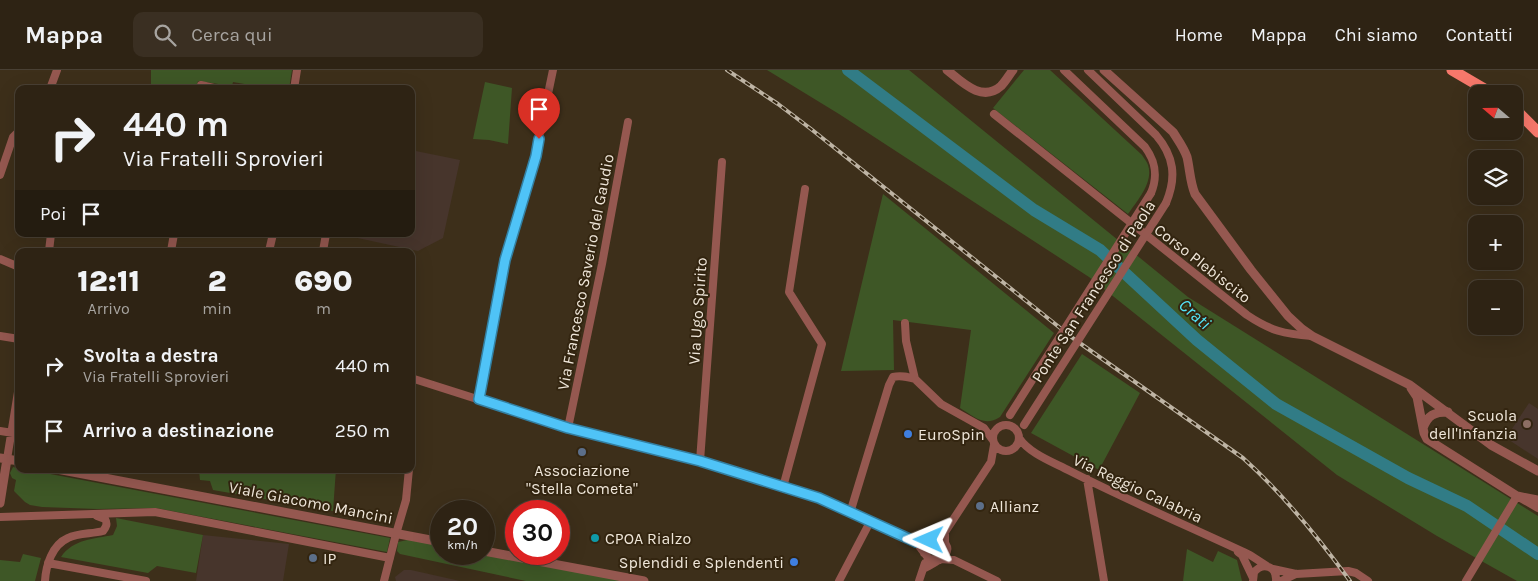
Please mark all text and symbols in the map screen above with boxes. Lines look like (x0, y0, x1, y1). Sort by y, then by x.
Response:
search box (133, 12, 483, 57)
text: Mappa (25, 21, 103, 49)
icon: search (151, 21, 179, 49)
text: Cerca qui (191, 24, 273, 46)
text: Home (1175, 24, 1223, 46)
text: Mappa (1251, 24, 1307, 46)
text: Chi siamo (1335, 24, 1418, 46)
text: Contatti (1446, 24, 1513, 46)
north arrow (1468, 85, 1522, 140)
map controls (1468, 85, 1523, 335)
pin (518, 88, 560, 139)
icon: arrive (525, 95, 553, 123)
text: 440 m (123, 104, 229, 145)
icon: right (40, 105, 105, 170)
text: Via Fratelli Sprovieri (123, 146, 324, 172)
button: layers (1468, 150, 1523, 205)
street label: Via Francesco Saverio del Gaudio (553, 152, 618, 392)
street label: Ponte San Francesco di Paola (1027, 197, 1159, 386)
icon: arrive (77, 200, 105, 228)
text: Poi (40, 203, 67, 225)
button: + (1468, 215, 1523, 270)
street label: Corso Plebiscito (1151, 220, 1255, 307)
street label: Via Ugo Spirito (684, 257, 711, 365)
text: 12:11 (77, 263, 140, 299)
text: 2 (208, 263, 227, 299)
text: 690 (294, 263, 353, 299)
button: − (1468, 280, 1523, 335)
water label: Crati (1174, 294, 1216, 334)
text: Arrivo (88, 299, 130, 318)
text: min (202, 299, 232, 318)
text: m (316, 299, 331, 318)
text: Svolta a destra (83, 345, 219, 367)
icon: right (40, 352, 68, 380)
text: 440 m (335, 355, 390, 377)
text: Via Fratelli Sprovieri (83, 367, 229, 386)
place label: Scuola dell'Infanzia (1429, 406, 1517, 443)
icon: arrive (40, 417, 68, 445)
marker: Scuola dell'Infanzia (1521, 418, 1533, 430)
text: Arrivo a destinazione (83, 420, 274, 442)
text: 250 m (335, 420, 390, 442)
place label: EuroSpin (918, 425, 985, 444)
marker: EuroSpin (902, 428, 914, 440)
marker: Associazione "Stella Cometa" (576, 446, 588, 458)
street label: Via Reggio Calabria (1070, 450, 1205, 527)
place label: Associazione "Stella Cometa" (526, 461, 638, 498)
street label: Viale Giacomo Mancini (227, 477, 395, 528)
place label: Allianz (990, 497, 1039, 516)
speed limit sign: 30 (505, 500, 570, 565)
marker: Allianz (974, 500, 986, 512)
text: 20 (447, 512, 478, 541)
position arrow (902, 513, 954, 565)
place label: CPOA Rialzo (605, 529, 691, 548)
marker: CPOA Rialzo (589, 532, 601, 544)
text: km/h (447, 538, 478, 552)
place label: IP (323, 549, 336, 568)
marker: IP (307, 552, 319, 564)
place label: Splendidi e Splendenti (619, 553, 784, 572)
marker: Splendidi e Splendenti (788, 556, 800, 568)

